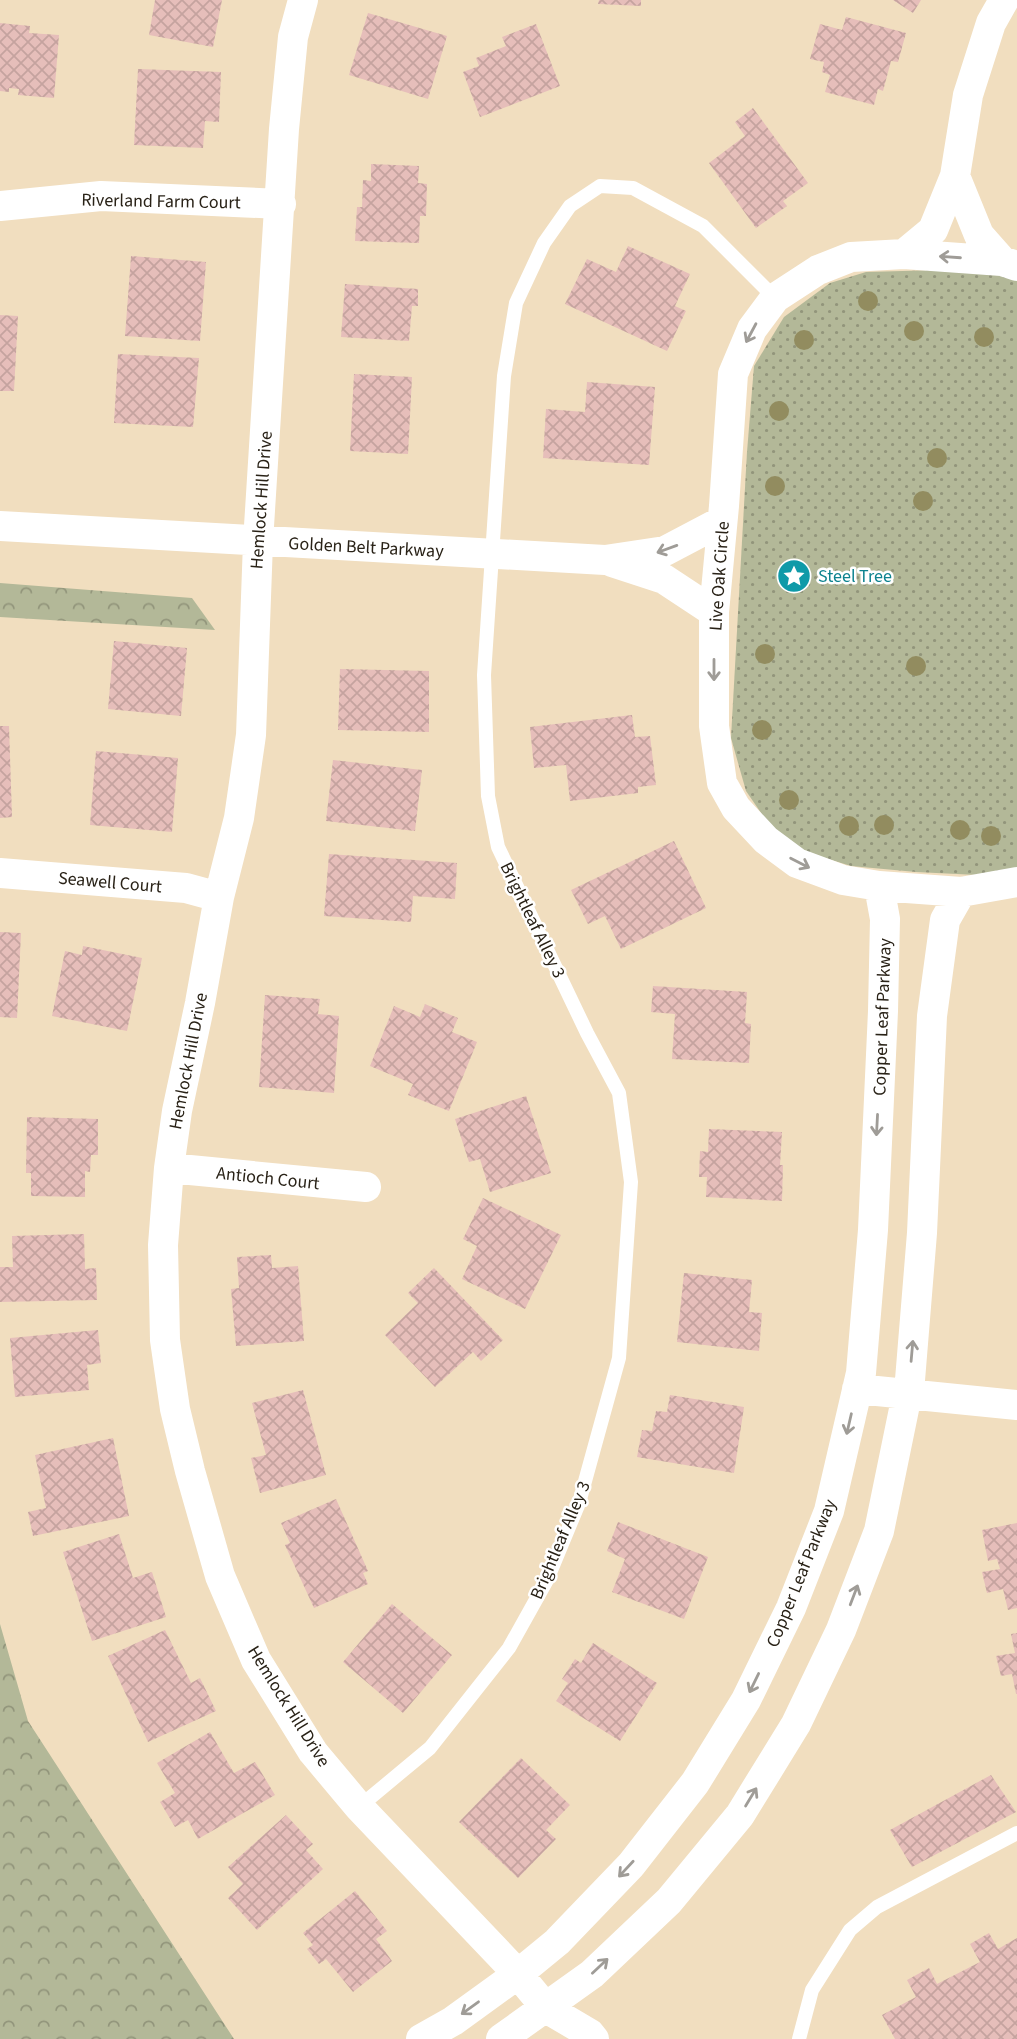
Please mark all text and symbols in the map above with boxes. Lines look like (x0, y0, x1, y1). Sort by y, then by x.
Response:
street label: Riverland Farm Court (81, 188, 241, 215)
one-way arrow (939, 250, 961, 263)
one-way arrow (744, 322, 758, 342)
street label: Hemlock Hill Drive (244, 430, 279, 570)
street label: Live Oak Circle (703, 520, 736, 632)
street label: Golden Belt Parkway (288, 531, 445, 564)
one-way arrow (656, 544, 678, 556)
place icon: Steel Tree (775, 557, 813, 595)
place label: Steel Tree (818, 564, 892, 589)
one-way arrow (707, 658, 721, 681)
one-way arrow (789, 856, 810, 870)
street label: Brightleaf Alley 3 (494, 858, 571, 983)
street label: Seawell Court (57, 866, 163, 899)
street label: Copper Leaf Parkway (867, 937, 898, 1096)
street label: Hemlock Hill Drive (163, 991, 214, 1132)
one-way arrow (871, 1113, 884, 1136)
street label: Antioch Court (215, 1161, 321, 1196)
one-way arrow (906, 1340, 919, 1363)
one-way arrow (842, 1412, 855, 1435)
street label: Brightleaf Alley 3 (524, 1477, 597, 1603)
street label: Copper Leaf Parkway (760, 1495, 843, 1651)
one-way arrow (849, 1585, 862, 1606)
street label: Hemlock Hill Drive (241, 1641, 336, 1772)
one-way arrow (747, 1672, 761, 1693)
one-way arrow (744, 1788, 758, 1808)
one-way arrow (617, 1860, 634, 1877)
one-way arrow (591, 1958, 608, 1975)
one-way arrow (461, 2001, 480, 2016)

